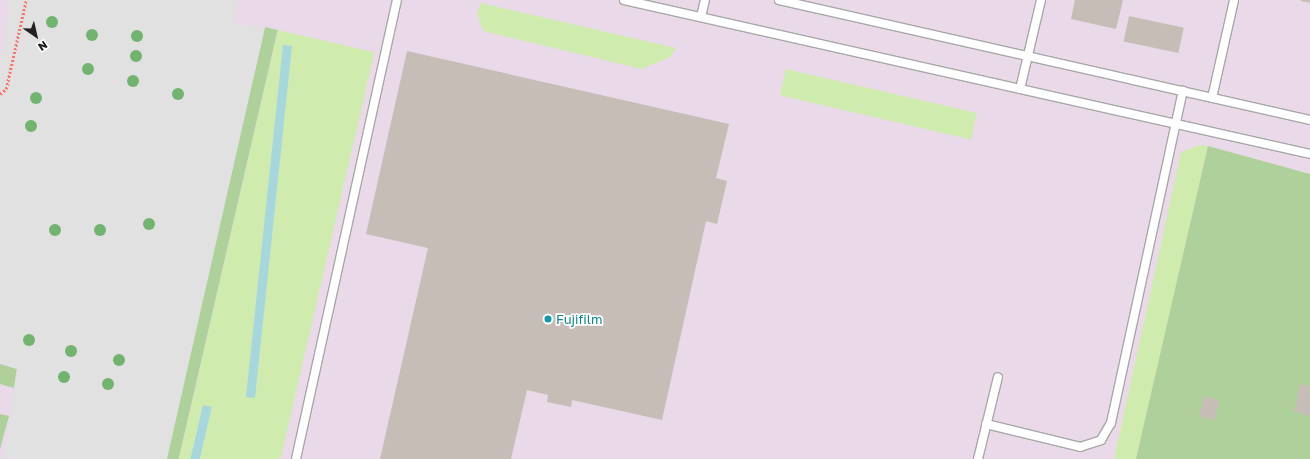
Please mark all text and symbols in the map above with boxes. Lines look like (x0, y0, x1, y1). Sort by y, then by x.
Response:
north arrow (16, 16, 56, 56)
text: N (36, 39, 50, 54)
place label: Fujifilm (556, 311, 602, 327)
marker: Fujifilm (543, 314, 553, 324)

